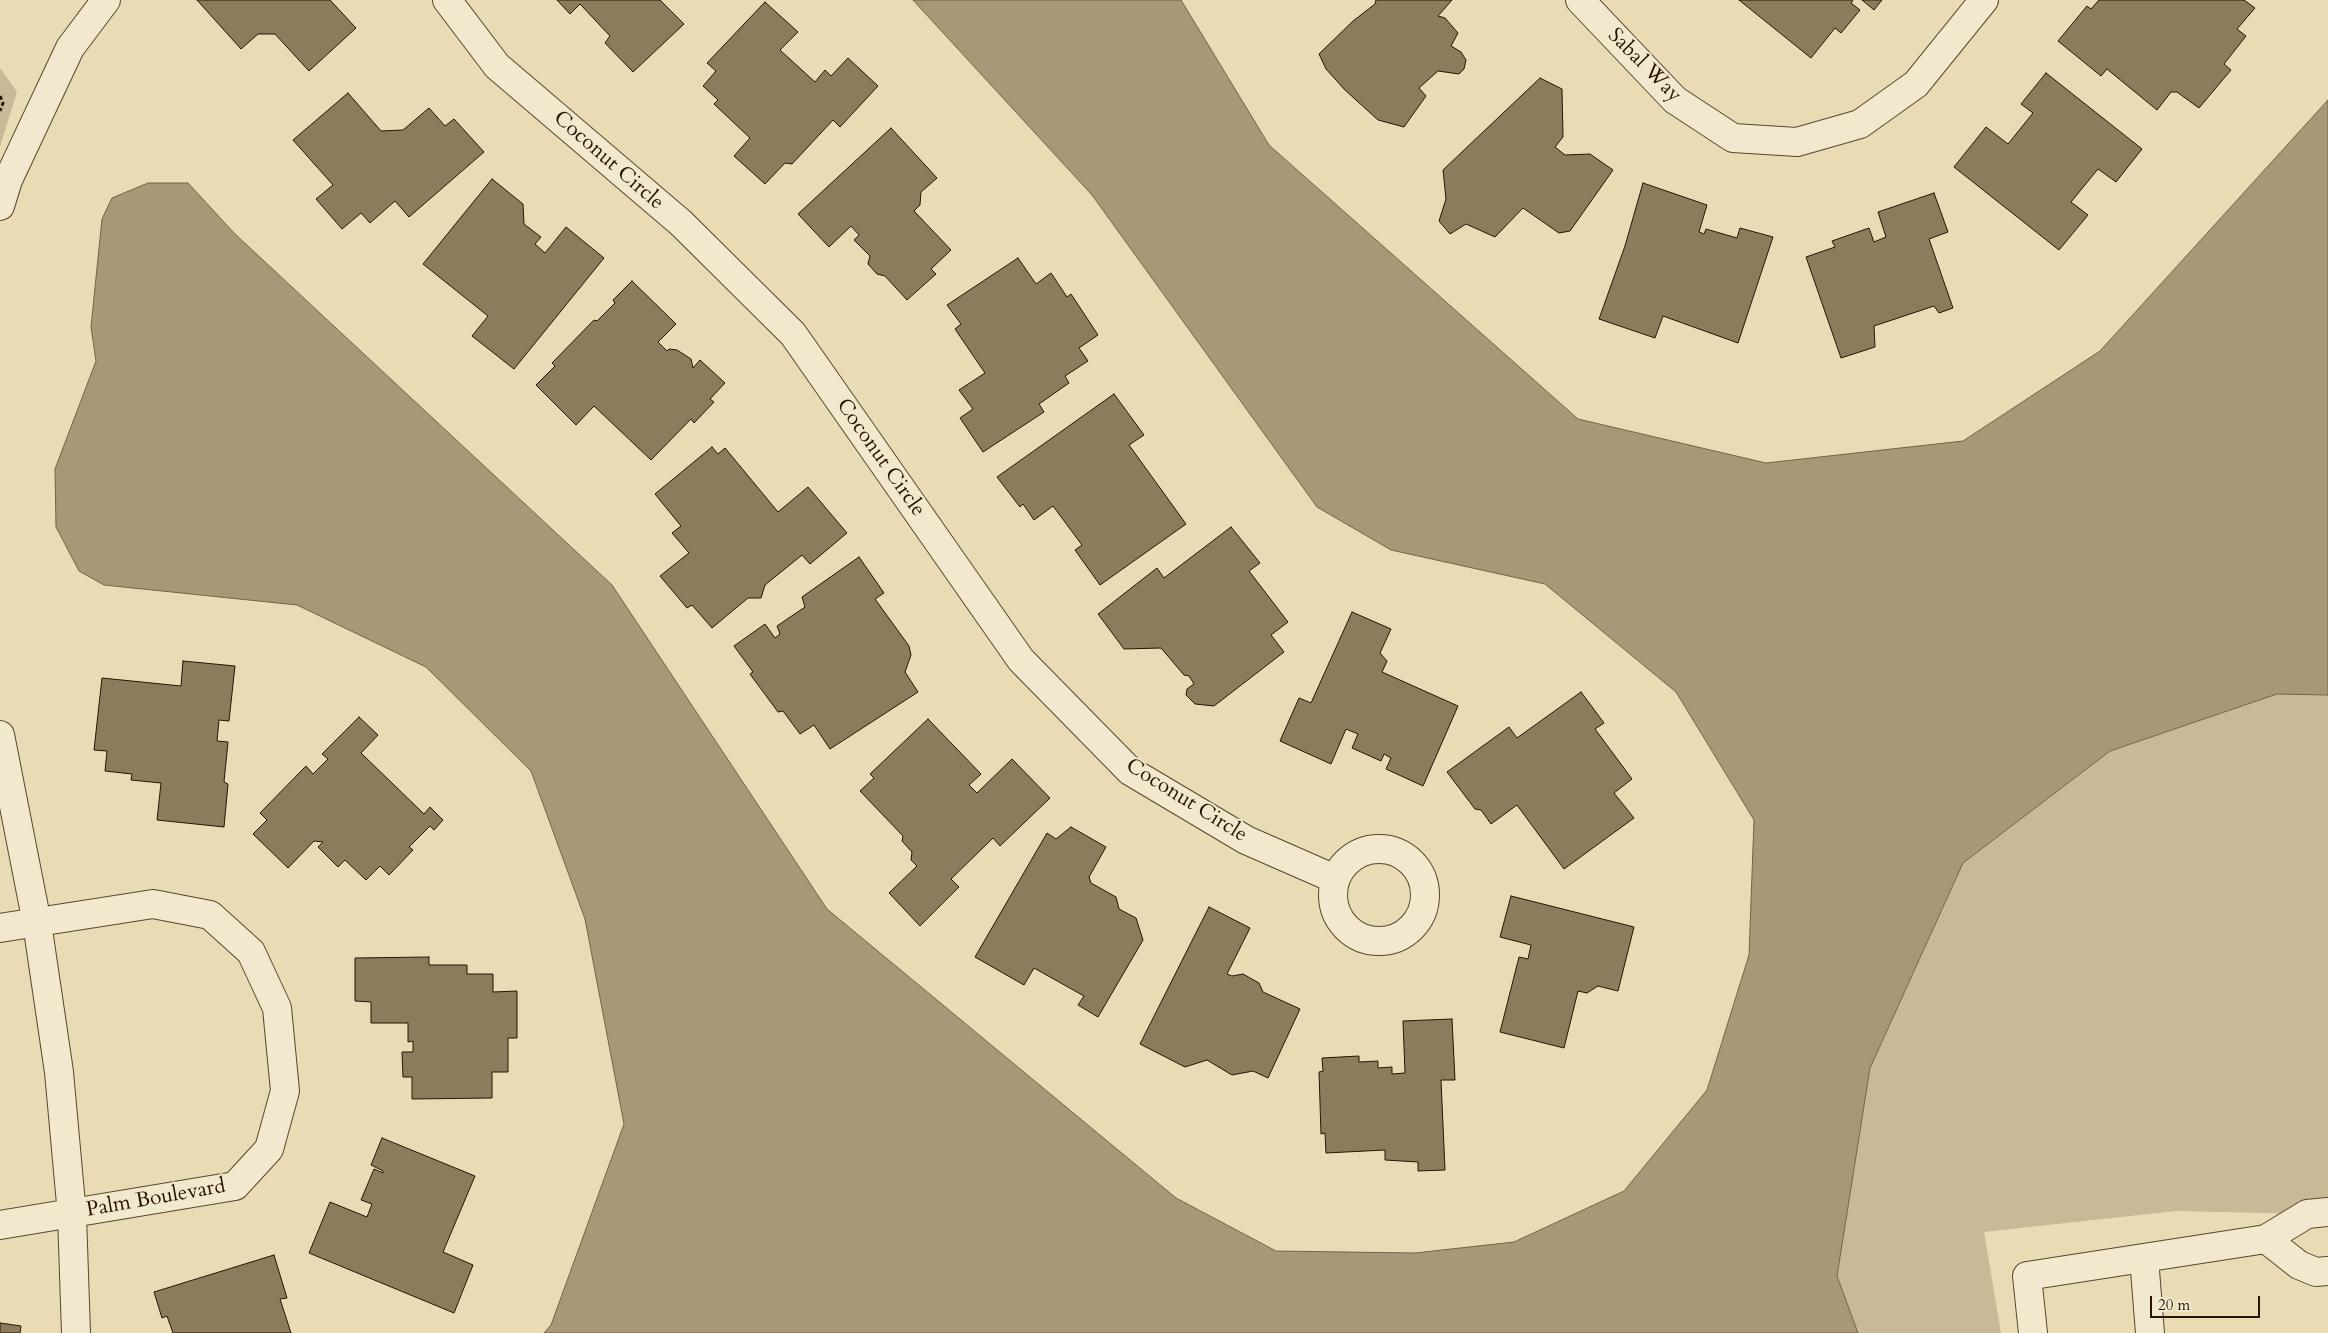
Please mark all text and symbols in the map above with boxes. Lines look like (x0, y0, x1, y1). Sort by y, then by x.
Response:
street label: Sabal Way (1602, 24, 1686, 108)
street label: Coconut Circle (548, 106, 668, 216)
street label: Coconut Circle (830, 394, 930, 522)
street label: Coconut Circle (1121, 754, 1251, 848)
street label: Palm Boulevard (84, 1174, 228, 1224)
scale bar (2153, 1286, 2263, 1318)
text: 20 m (2158, 1295, 2190, 1315)

